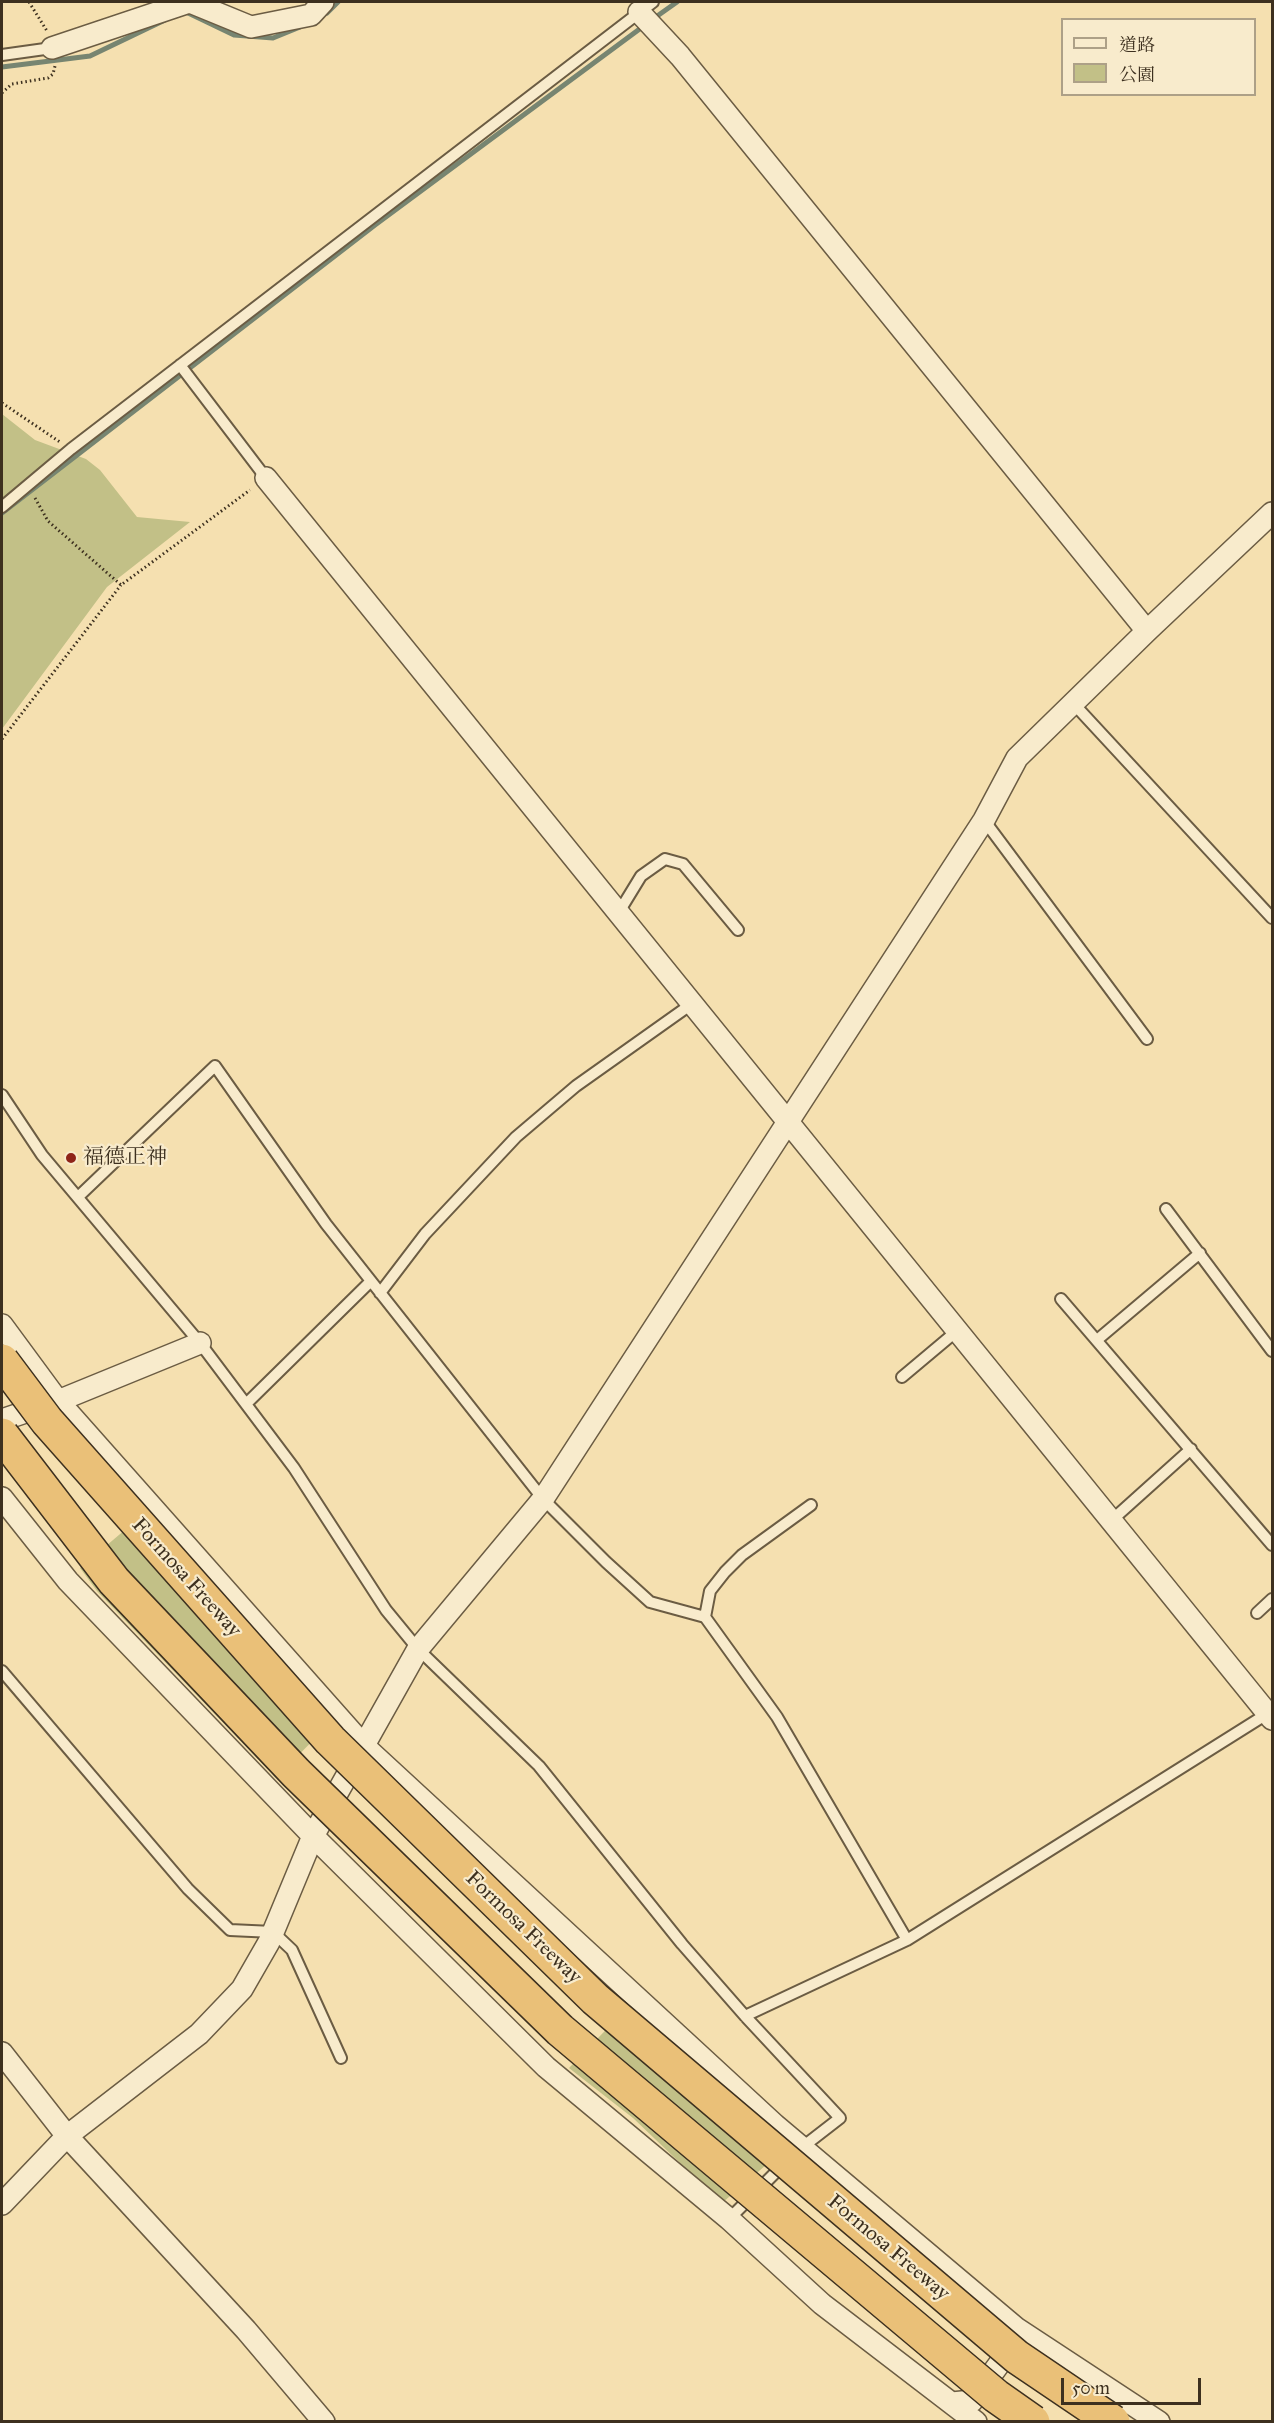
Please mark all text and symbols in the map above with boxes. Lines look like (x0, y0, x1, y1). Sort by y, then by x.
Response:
legend (1061, 18, 1256, 96)
text: 道路 (1119, 34, 1155, 56)
text: 公園 (1119, 64, 1155, 86)
place label: 福德正神 (83, 1145, 167, 1171)
marker: 福德正神 (64, 1151, 78, 1165)
street label: Formosa Freeway (126, 1513, 246, 1643)
street label: Formosa Freeway (460, 1866, 586, 1990)
street label: Formosa Freeway (822, 2190, 954, 2306)
scale bar (1064, 2366, 1204, 2404)
text: 50 m (1072, 2377, 1110, 2399)

